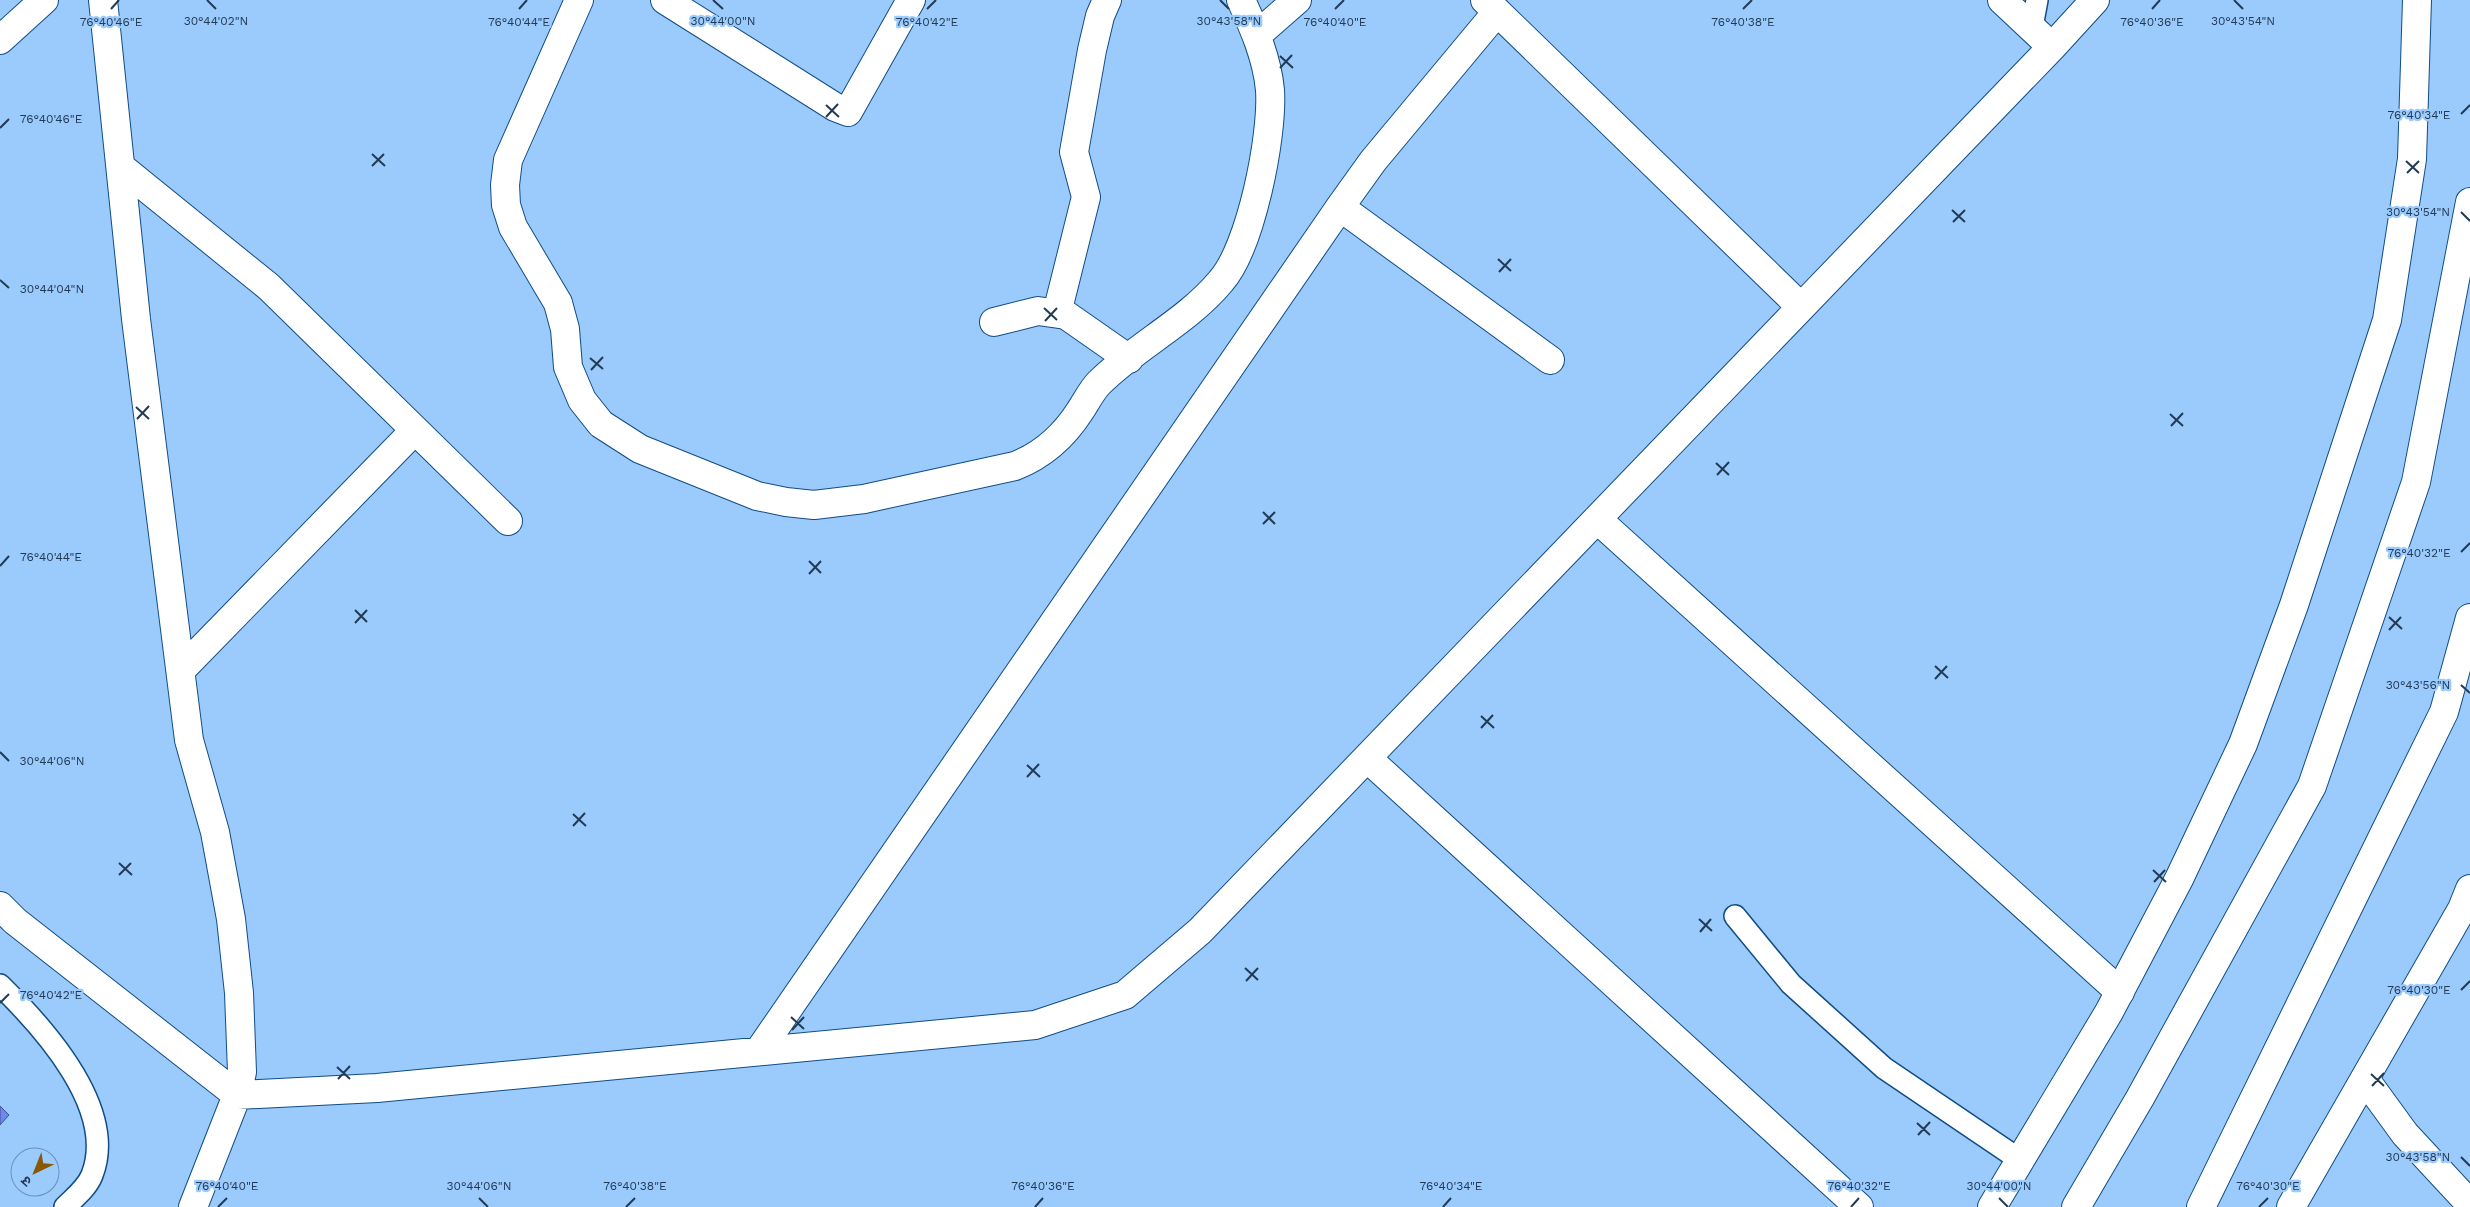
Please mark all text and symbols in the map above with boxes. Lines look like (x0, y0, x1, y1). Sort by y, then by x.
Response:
text: 30°44'02"N (184, 14, 248, 28)
text: 30°44'00"N (690, 14, 756, 28)
text: 30°43'58"N (1197, 14, 1261, 28)
text: 30°43'54"N (2211, 14, 2275, 28)
text: 76°40'46"E (80, 15, 143, 29)
text: 76°40'44"E (488, 15, 550, 29)
text: 76°40'42"E (896, 15, 959, 29)
text: 76°40'40"E (1304, 15, 1367, 29)
text: 76°40'38"E (1711, 15, 1775, 29)
text: 76°40'36"E (2120, 15, 2184, 29)
text: 76°40'34"E (2388, 108, 2451, 122)
text: 76°40'46"E (20, 112, 83, 126)
text: 30°43'54"N (2386, 205, 2450, 219)
text: 30°44'04"N (20, 282, 84, 296)
text: 76°40'32"E (2387, 546, 2451, 560)
text: 76°40'44"E (20, 550, 82, 564)
text: 30°43'56"N (2386, 678, 2450, 692)
text: 30°44'06"N (20, 754, 84, 768)
text: 76°40'30"E (2387, 983, 2451, 997)
text: 76°40'42"E (20, 988, 83, 1002)
north arrow (10, 1147, 60, 1197)
text: 30°43'58"N (2386, 1150, 2450, 1164)
text: उ (17, 1172, 35, 1190)
text: 76°40'40"E (196, 1179, 259, 1193)
text: 30°44'06"N (447, 1179, 511, 1193)
text: 76°40'38"E (603, 1179, 667, 1193)
text: 76°40'36"E (1011, 1179, 1075, 1193)
text: 76°40'34"E (1420, 1179, 1483, 1193)
text: 76°40'32"E (1827, 1179, 1891, 1193)
text: 30°44'00"N (1966, 1179, 2032, 1193)
text: 76°40'30"E (2236, 1179, 2300, 1193)

